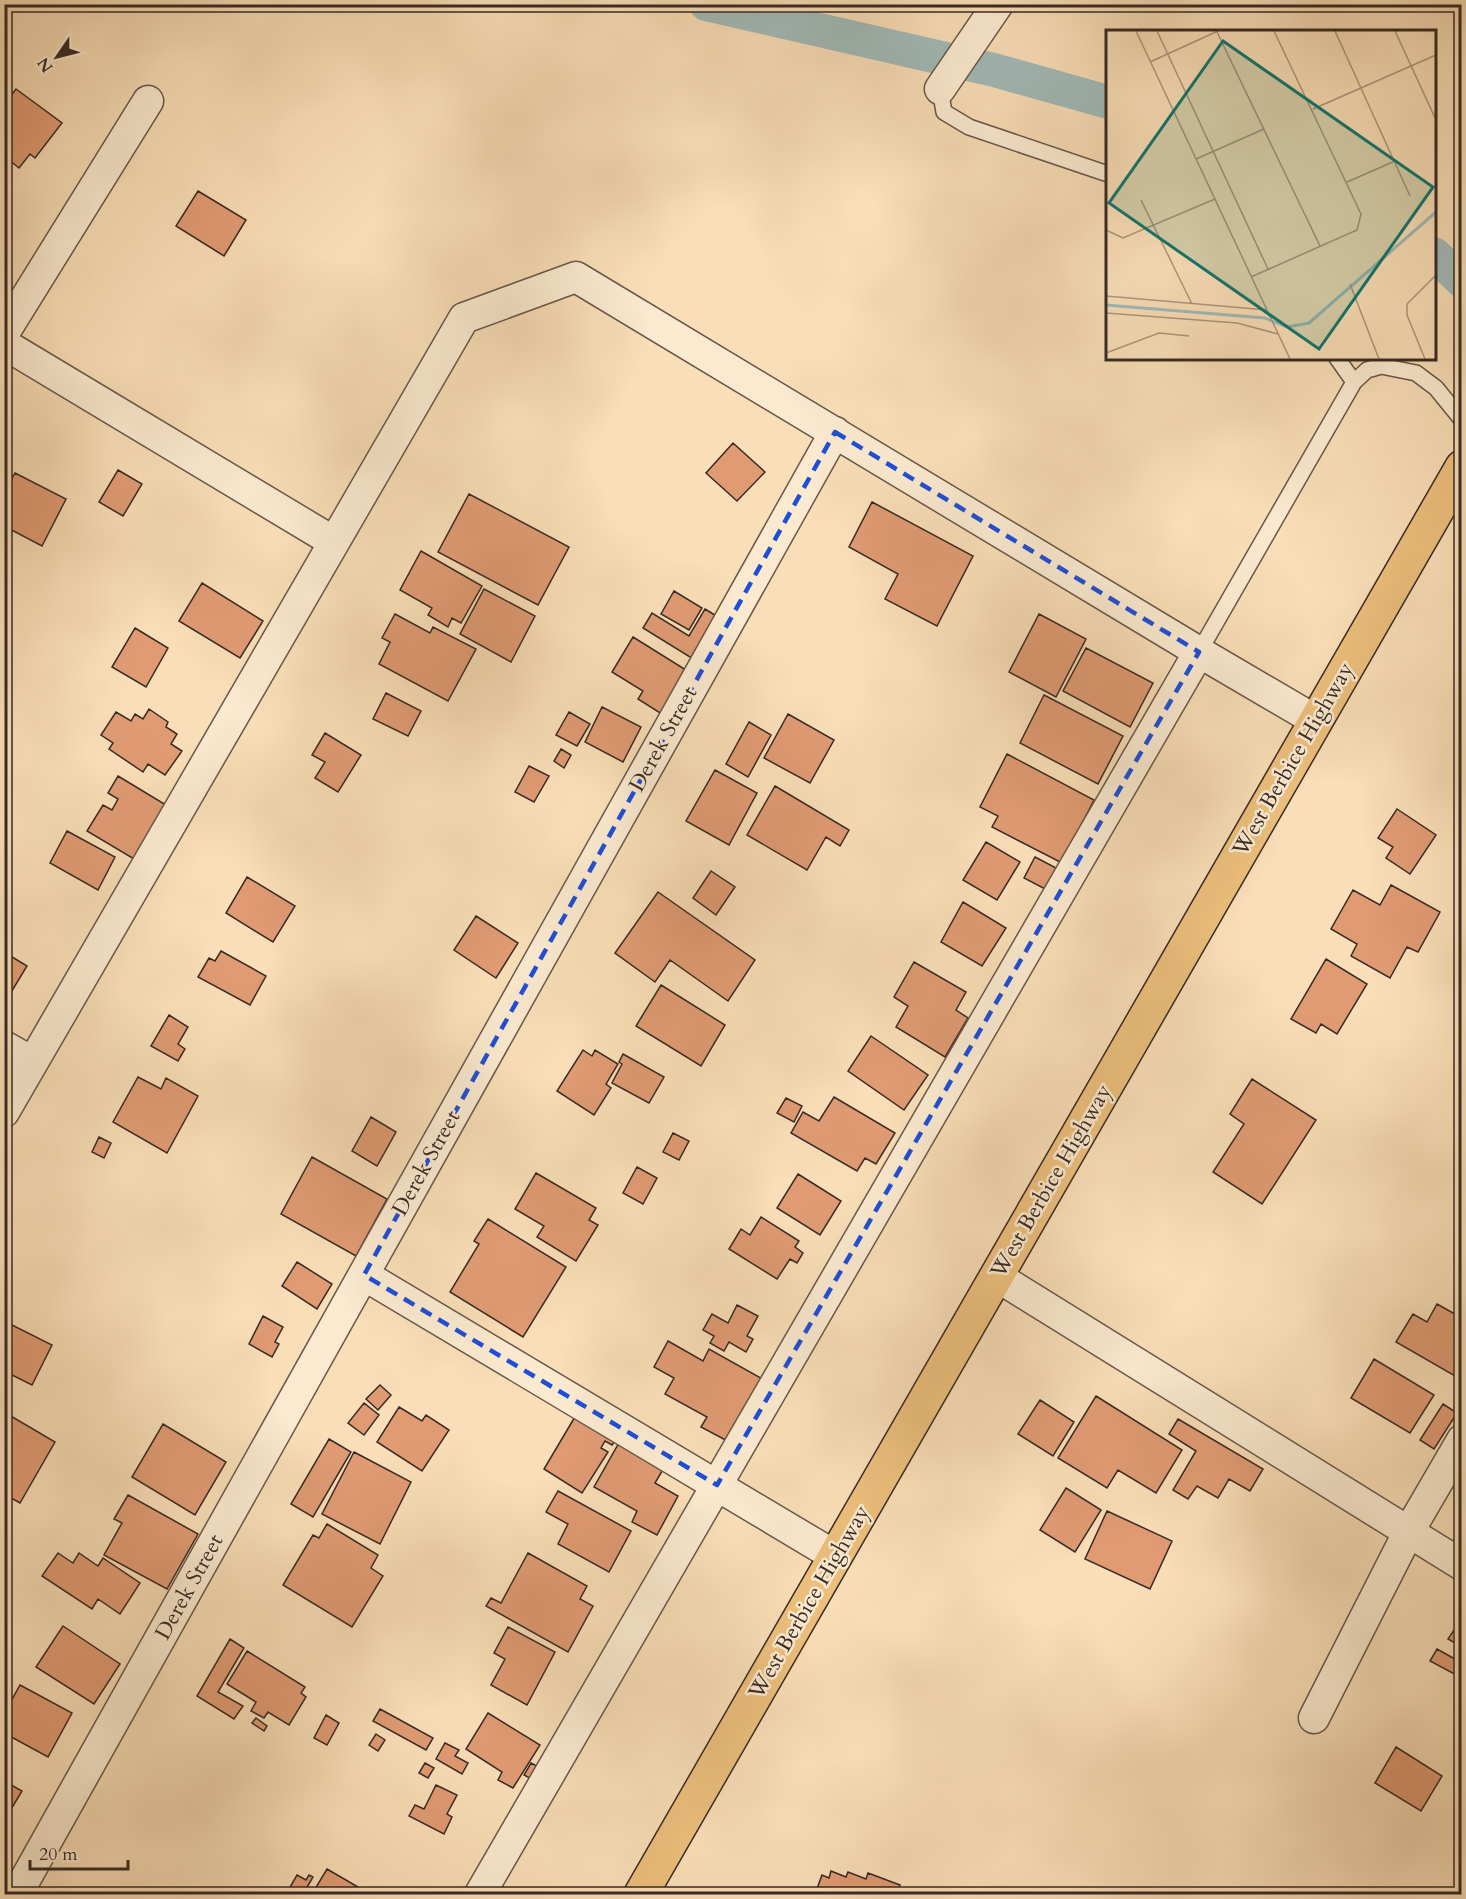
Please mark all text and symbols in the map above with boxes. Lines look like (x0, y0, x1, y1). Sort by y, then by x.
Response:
north arrow (27, 27, 87, 87)
inset map (1106, 30, 1436, 360)
text: N (32, 53, 59, 77)
street label: West Berbice Highway (1225, 656, 1361, 862)
street label: Derek Street (622, 681, 704, 797)
street label: West Berbice Highway (983, 1078, 1119, 1284)
street label: Derek Street (385, 1105, 467, 1221)
street label: West Berbice Highway (741, 1499, 877, 1705)
street label: Derek Street (148, 1529, 230, 1645)
scale bar (30, 1833, 128, 1871)
text: 20 m (39, 1842, 78, 1867)

